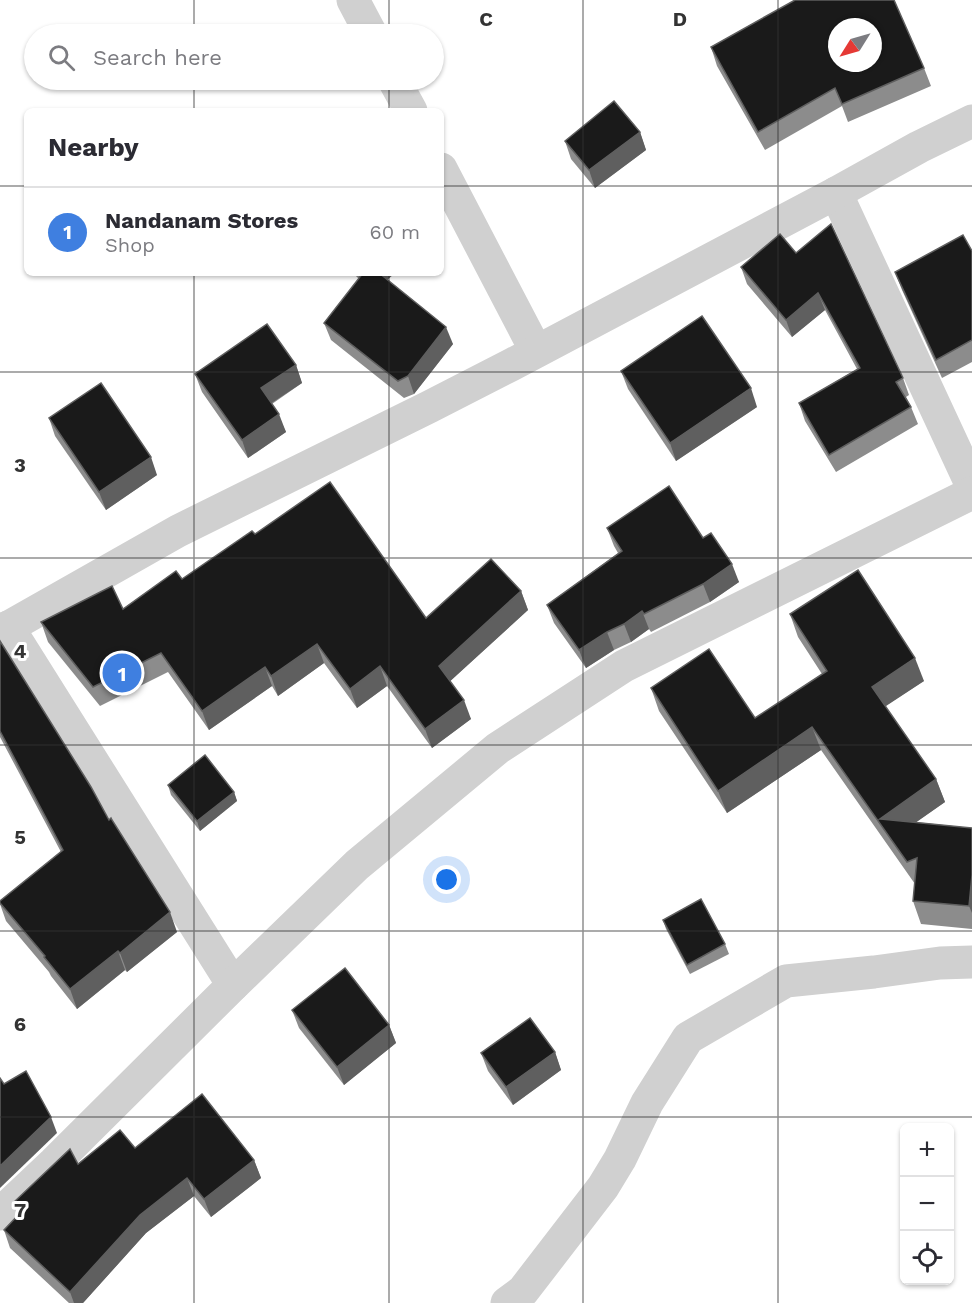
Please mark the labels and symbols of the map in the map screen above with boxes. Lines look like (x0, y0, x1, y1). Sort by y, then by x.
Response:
text: C (479, 7, 493, 31)
text: D (673, 7, 687, 31)
north arrow (828, 18, 882, 72)
text: 3 (14, 453, 26, 477)
text: 4 (14, 639, 27, 663)
pin: 1 (102, 650, 142, 696)
text: 5 (14, 825, 26, 849)
your location (432, 865, 461, 894)
text: 6 (14, 1012, 26, 1036)
text: 7 (14, 1198, 26, 1222)

